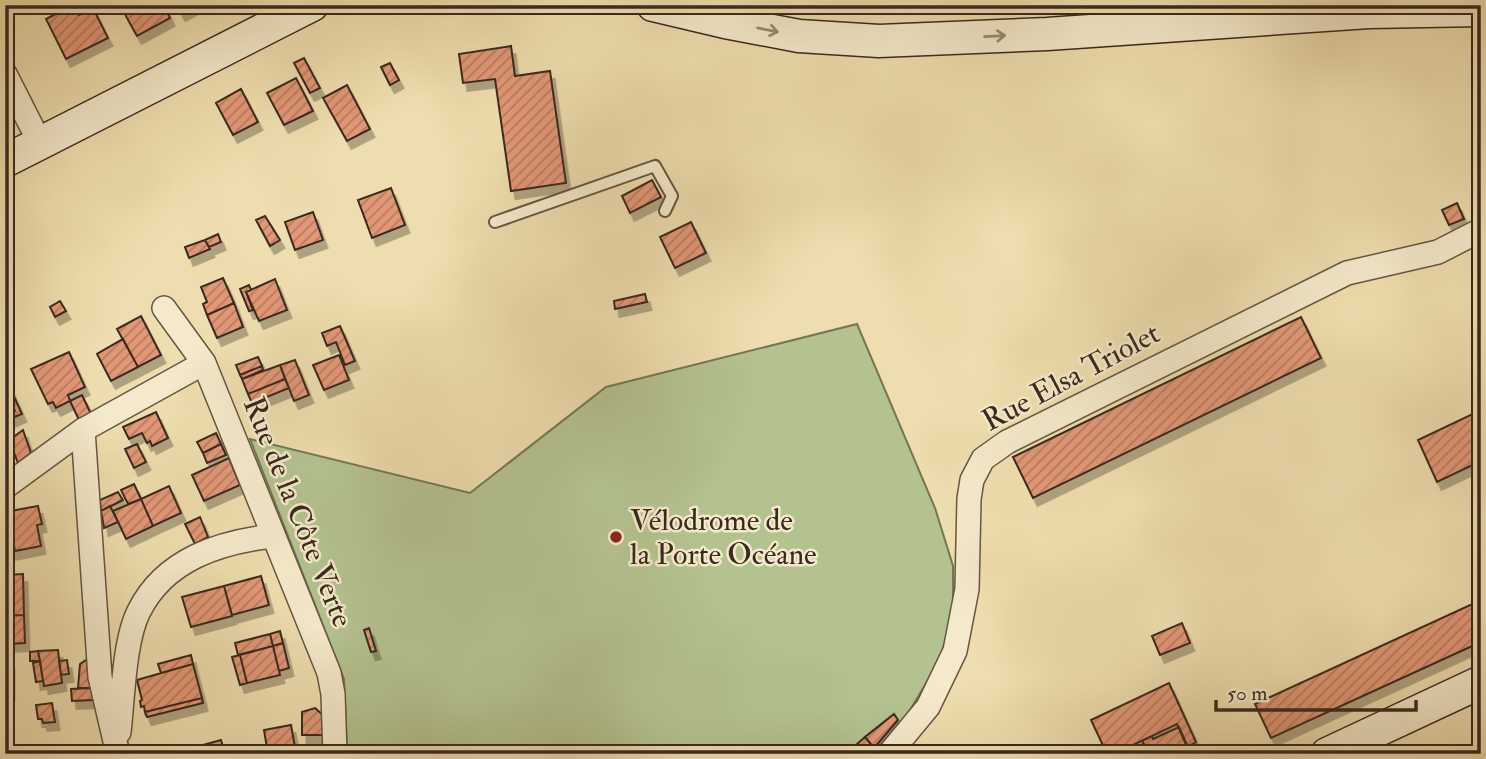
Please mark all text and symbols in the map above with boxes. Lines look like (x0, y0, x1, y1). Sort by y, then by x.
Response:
one-way arrow (756, 24, 779, 38)
one-way arrow (983, 29, 1005, 42)
street label: Rue Elsa Triolet (976, 315, 1166, 439)
street label: Rue de la Côte Verte (235, 391, 361, 633)
place label: Vélodrome de la Porte Océane (630, 502, 817, 573)
marker: Vélodrome de la Porte Océane (608, 529, 624, 545)
scale bar (1216, 668, 1416, 712)
text: 50 m (1227, 680, 1268, 707)

